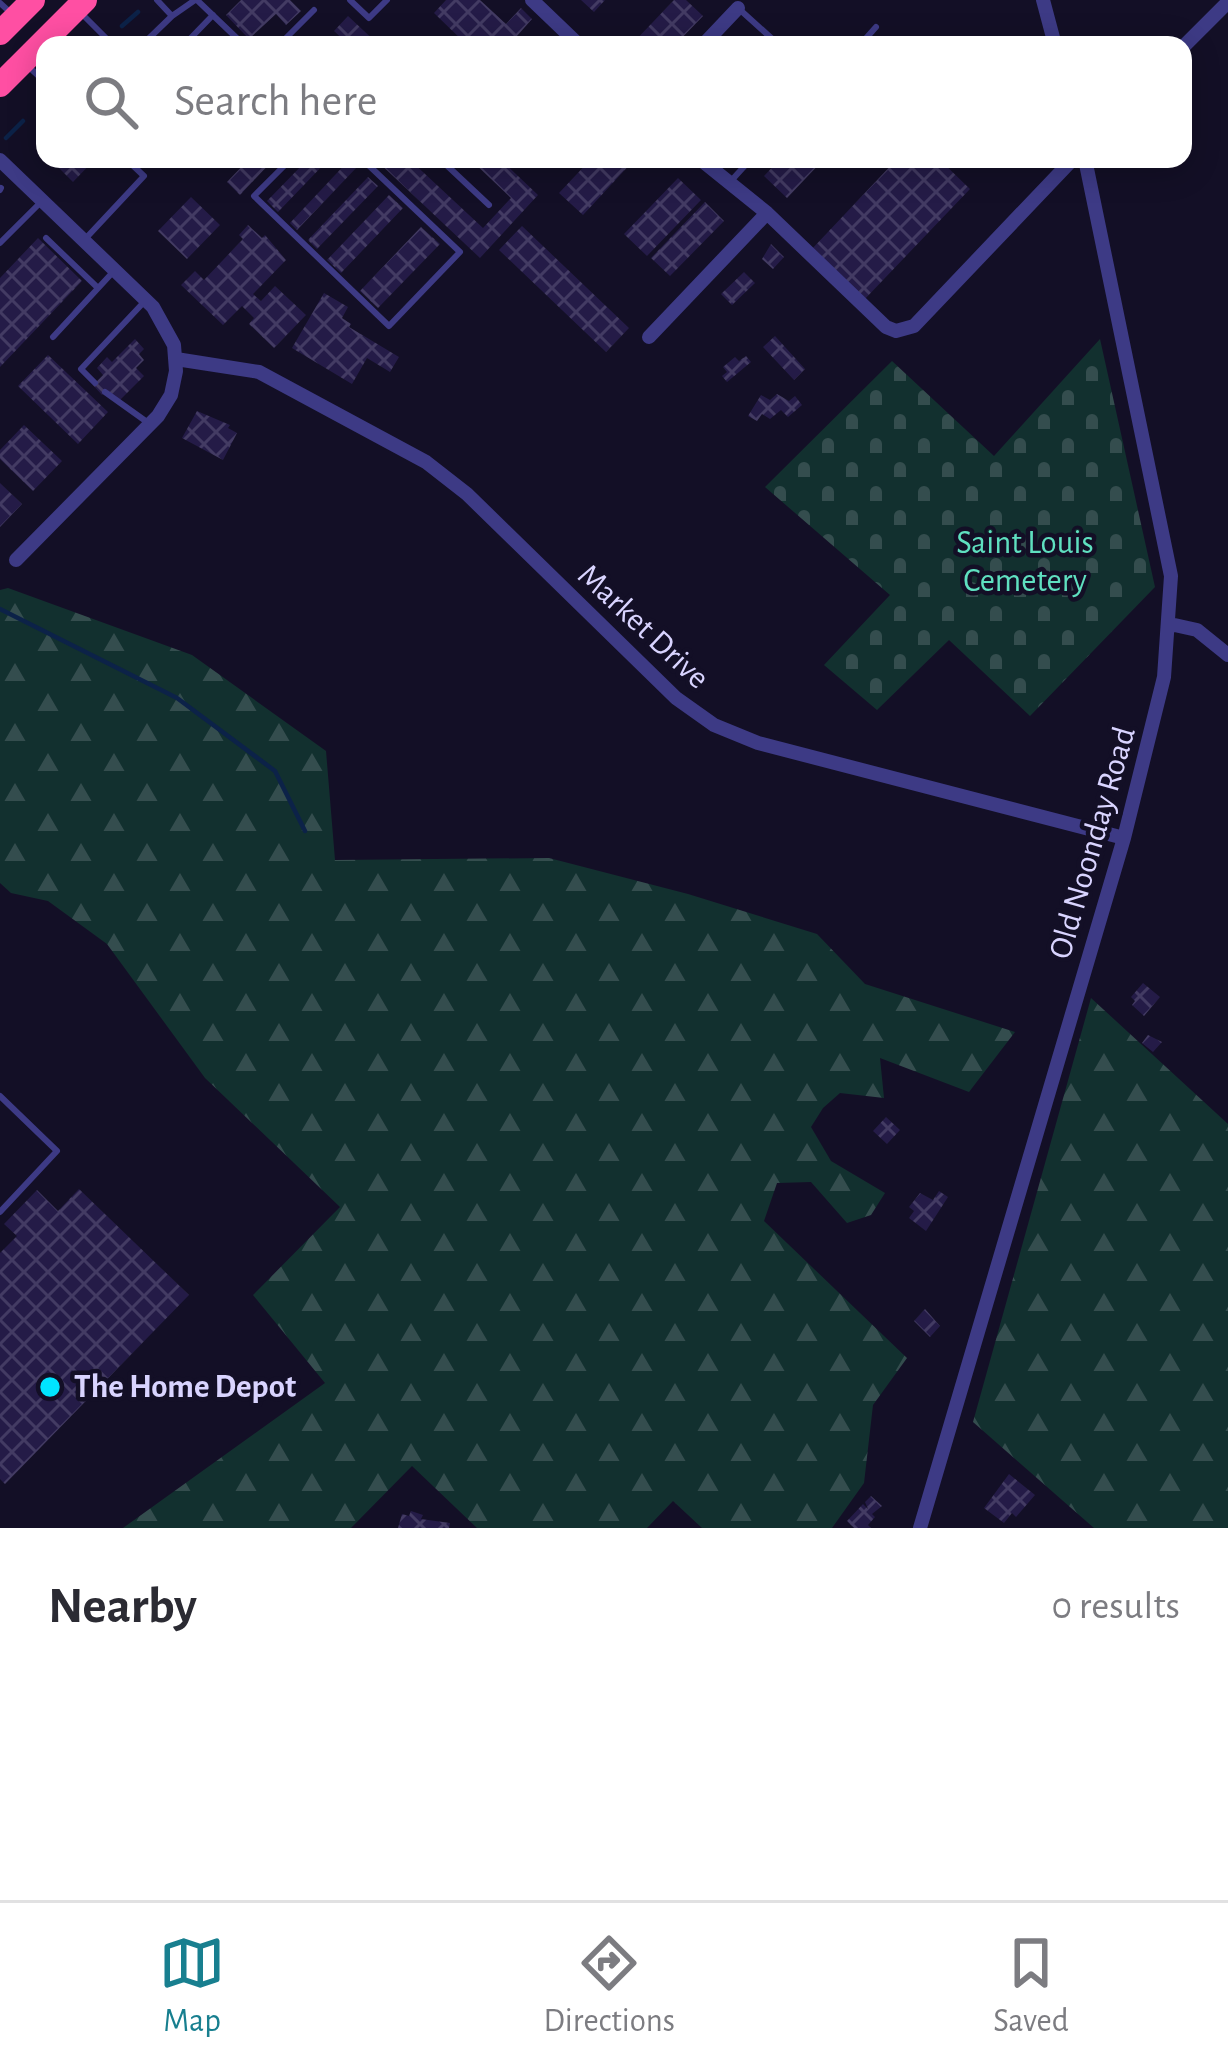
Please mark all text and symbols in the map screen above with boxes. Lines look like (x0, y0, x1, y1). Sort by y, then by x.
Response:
search box (36, 36, 1192, 168)
icon: search (78, 69, 144, 135)
text: Search here (174, 79, 377, 124)
park label: Saint Louis Cemetery (956, 527, 1094, 598)
street label: Market Drive (571, 558, 715, 696)
street label: Old Noonday Road (1044, 723, 1142, 963)
place label: The Home Depot (74, 1371, 296, 1404)
marker: The Home Depot (37, 1374, 63, 1400)
text: Nearby (48, 1581, 197, 1632)
text: 0 results (1052, 1587, 1180, 1626)
tab: Map (159, 1930, 225, 2042)
tab: Directions (543, 1930, 675, 2042)
tab: Saved (993, 1930, 1069, 2042)

